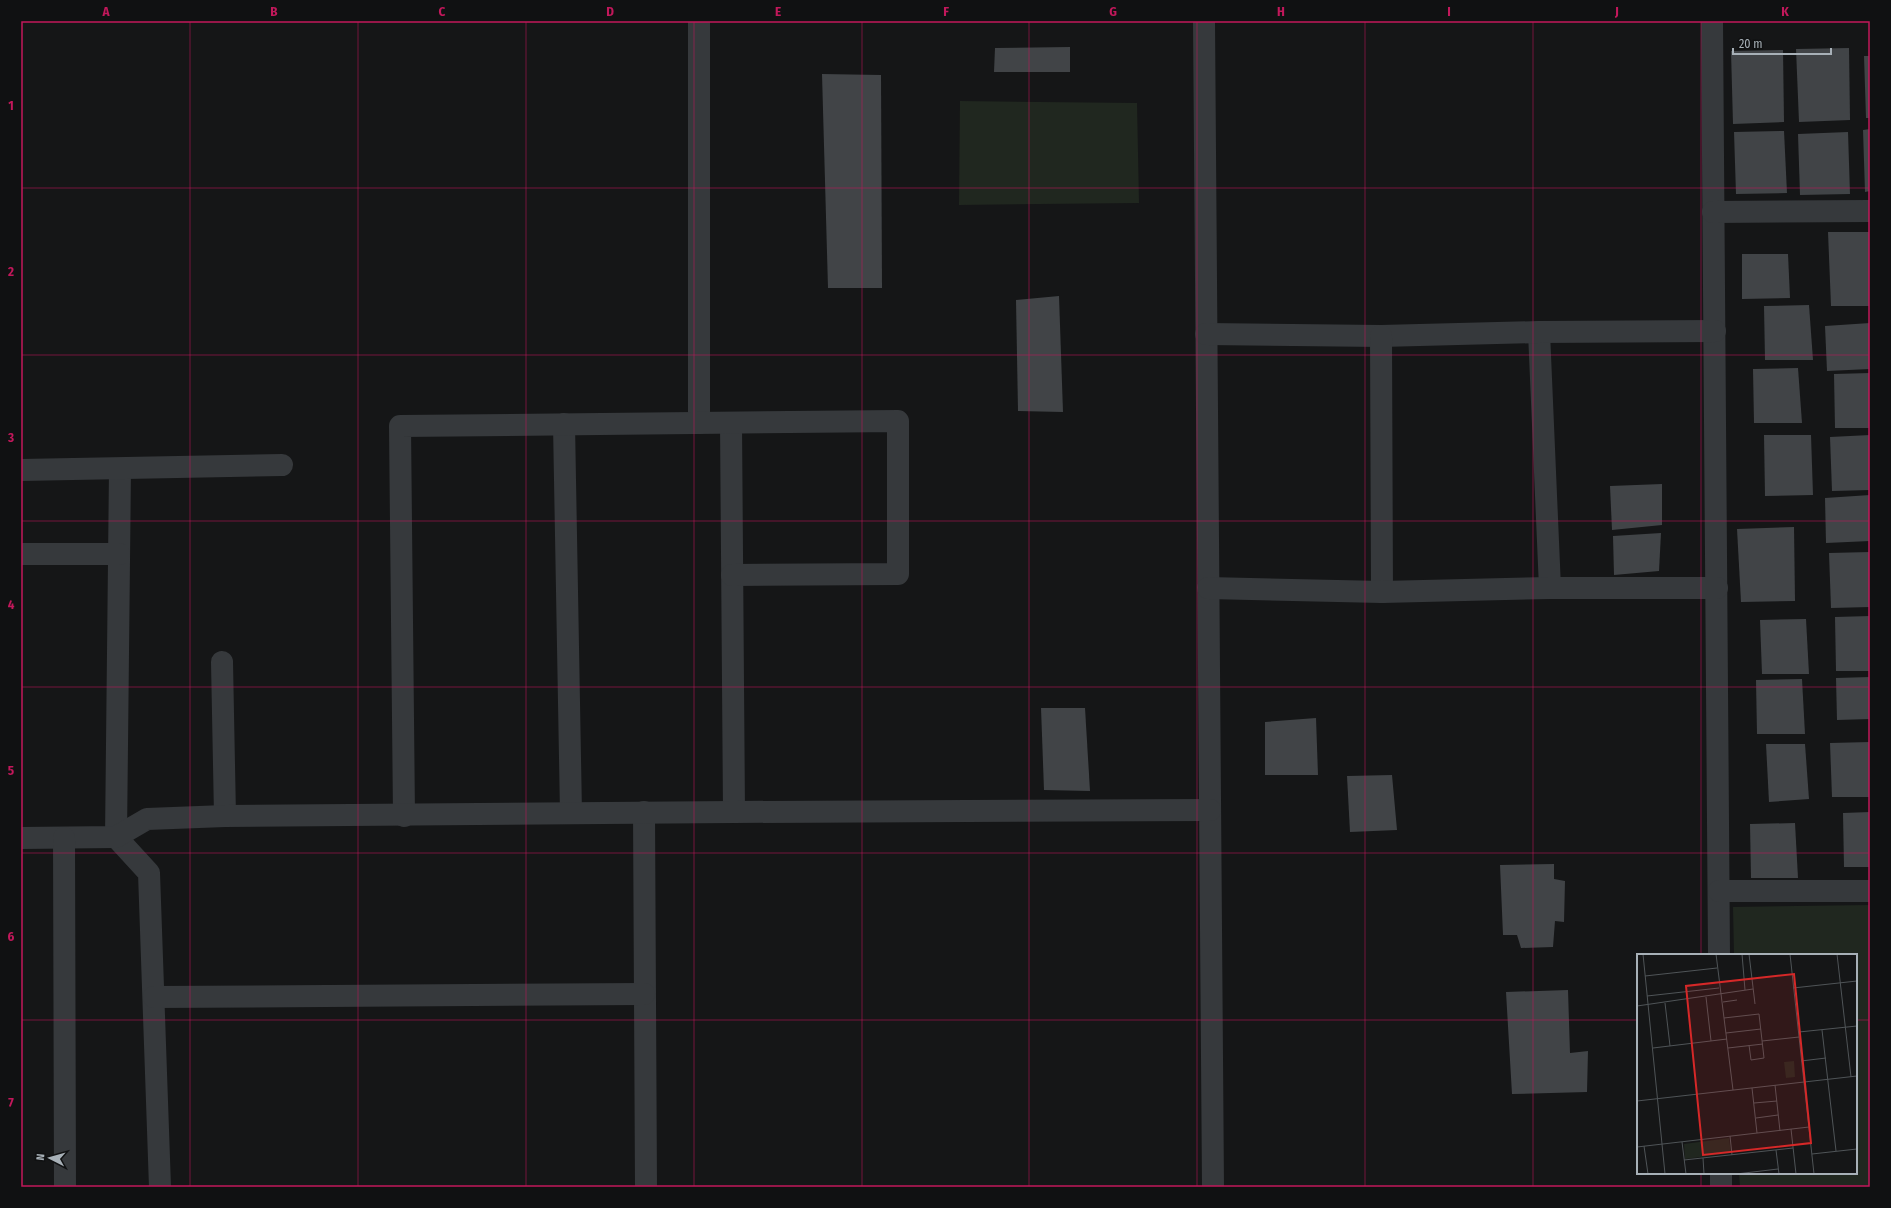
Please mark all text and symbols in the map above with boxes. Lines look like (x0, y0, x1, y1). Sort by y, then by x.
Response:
text: A (101, 4, 110, 19)
text: B (270, 4, 278, 19)
text: C (439, 4, 446, 19)
text: D (606, 4, 614, 19)
text: E (775, 4, 781, 19)
text: F (943, 4, 949, 19)
text: G (1109, 4, 1117, 19)
text: H (1277, 4, 1285, 19)
text: I (1447, 4, 1451, 19)
text: J (1614, 4, 1619, 19)
text: K (1781, 4, 1789, 19)
scale bar (1733, 30, 1831, 56)
text: 20 m (1739, 37, 1763, 51)
text: 1 (8, 98, 14, 113)
text: 2 (7, 264, 14, 279)
text: 3 (7, 430, 14, 445)
text: 4 (8, 597, 15, 612)
text: 5 (8, 763, 14, 778)
text: 6 (8, 929, 15, 944)
inset map (1637, 954, 1857, 1174)
text: 7 (8, 1095, 14, 1110)
north arrow (30, 1138, 70, 1178)
text: N (34, 1153, 47, 1161)

